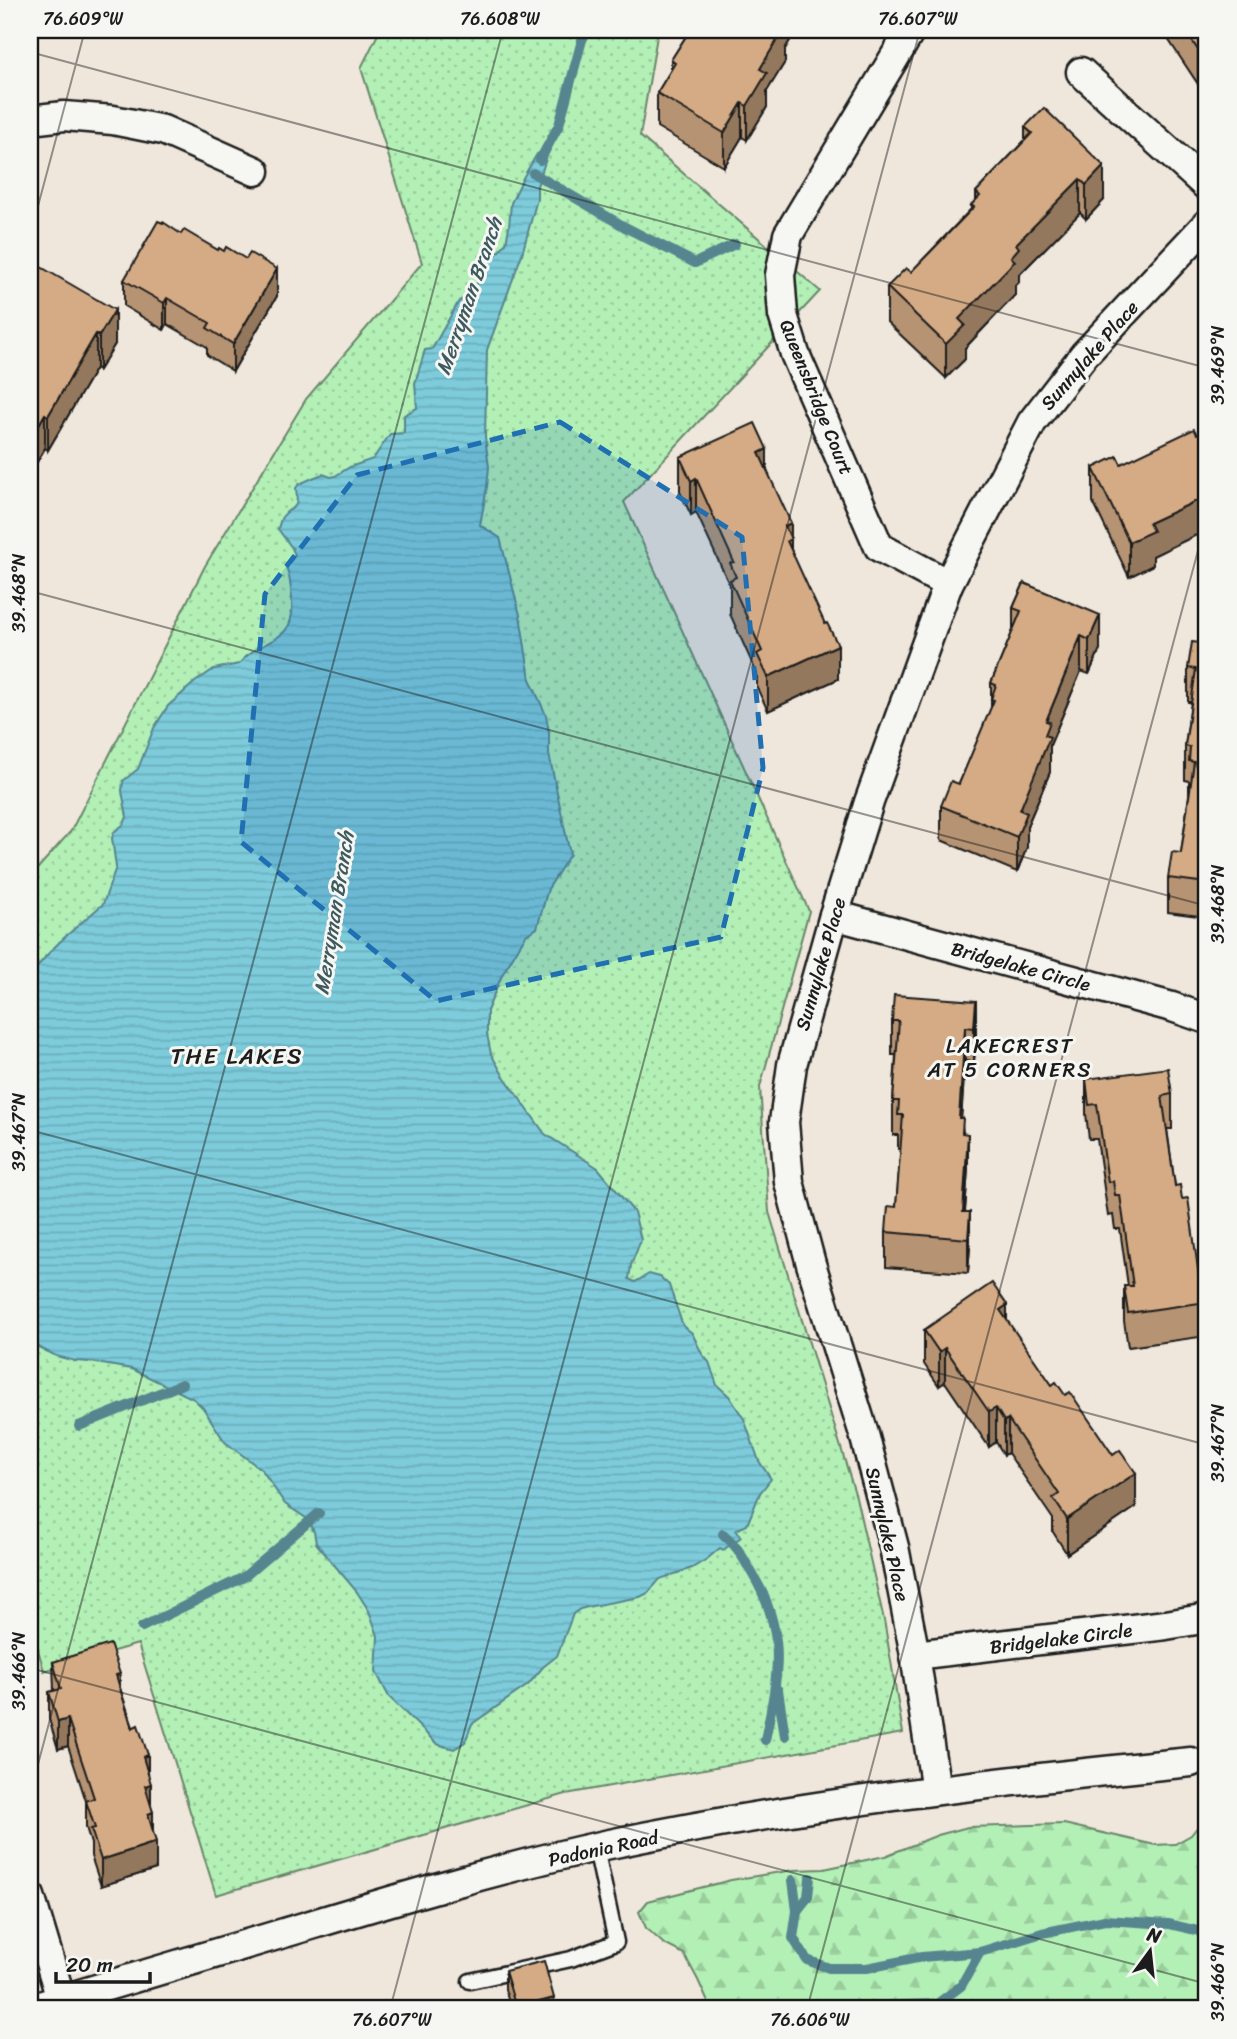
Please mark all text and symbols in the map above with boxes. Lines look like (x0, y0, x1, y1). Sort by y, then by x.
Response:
text: 76.609°W (43, 3, 124, 35)
text: 76.608°W (460, 3, 541, 35)
text: 76.607°W (878, 3, 959, 35)
water label: Merryman Branch (424, 210, 514, 380)
street label: Sunnylake Place (1032, 293, 1147, 418)
street label: Queensbridge Court (770, 314, 863, 480)
text: 39.469°N (1202, 325, 1234, 405)
text: 39.468°N (3, 553, 35, 632)
water label: Merryman Branch (302, 827, 366, 997)
text: 39.468°N (1202, 864, 1234, 943)
street label: Sunnylake Place (786, 893, 855, 1035)
street label: Bridgelake Circle (947, 932, 1094, 1001)
district label: LAKECREST AT 5 CORNERS (927, 1027, 1092, 1089)
district label: THE LAKES (171, 1036, 303, 1077)
text: 39.467°N (3, 1092, 35, 1171)
text: 39.467°N (1202, 1403, 1234, 1482)
street label: Sunnylake Place (856, 1464, 919, 1605)
street label: Bridgelake Circle (988, 1613, 1134, 1664)
text: 39.466°N (3, 1631, 35, 1710)
street label: Padonia Road (545, 1820, 663, 1876)
north arrow (1114, 1916, 1184, 1986)
text: N (1143, 1917, 1166, 1953)
scale bar (56, 1941, 150, 1985)
text: 39.466°N (1202, 1942, 1234, 2021)
text: 20 m (66, 1946, 113, 1984)
text: 76.607°W (352, 2004, 433, 2036)
text: 76.606°W (770, 2004, 851, 2036)

